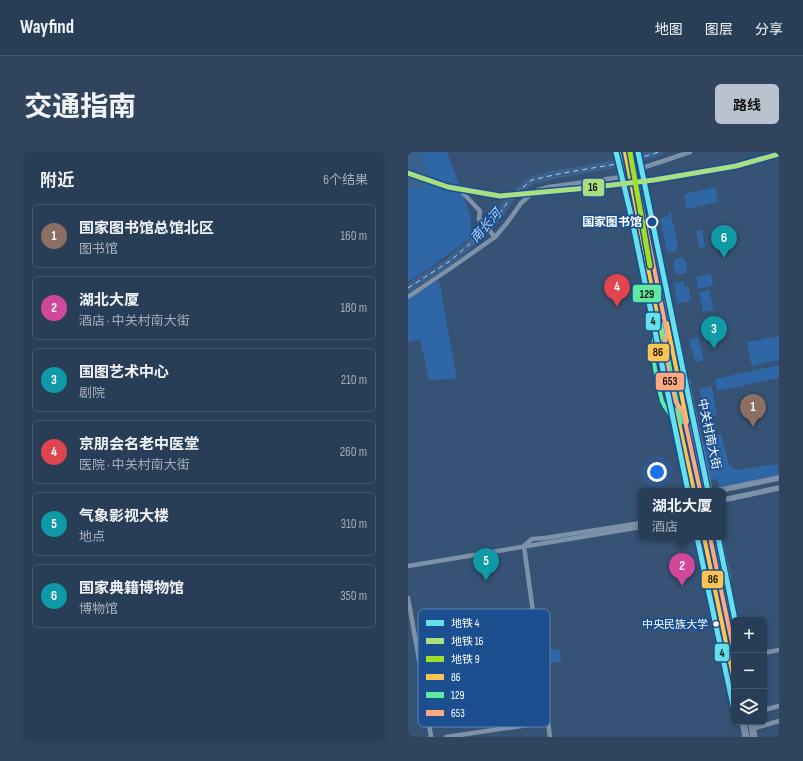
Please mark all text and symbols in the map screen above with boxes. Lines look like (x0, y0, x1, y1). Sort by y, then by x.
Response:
text: Wayfind (20, 16, 74, 39)
text: 地图 (655, 21, 683, 38)
text: 图层 (705, 21, 733, 38)
text: 分享 (755, 21, 783, 38)
button: 路线 (715, 84, 779, 124)
text: 交通指南 (24, 91, 136, 124)
text: 附近 (40, 171, 74, 191)
text: 6个结果 (323, 172, 368, 188)
line badge: 16 (582, 178, 605, 197)
text: 16 (588, 181, 598, 194)
water label: 南长河 (467, 204, 507, 246)
place label: 国家图书馆 (582, 215, 642, 230)
marker: 国家图书馆 (645, 215, 659, 229)
text: 国家图书馆总馆北区 (79, 219, 214, 238)
pin: 6 (711, 225, 737, 258)
text: 1 (51, 228, 57, 244)
text: 160 m (341, 228, 367, 244)
text: 图书馆 (79, 241, 118, 257)
pin: 4 (604, 274, 630, 307)
line badge: 129 (632, 284, 662, 303)
text: 129 (640, 288, 654, 301)
text: 湖北大厦 (79, 291, 139, 310)
text: 2 (51, 300, 57, 316)
text: 180 m (341, 300, 367, 316)
line badge: 4 (645, 312, 661, 331)
text: 酒店 · 中关村南大街 (79, 313, 190, 329)
text: 4 (650, 315, 656, 328)
pin: 3 (701, 316, 727, 349)
line badge: 86 (647, 343, 670, 362)
text: 86 (653, 346, 663, 359)
text: 国图艺术中心 (79, 363, 169, 382)
text: 3 (51, 372, 57, 388)
text: 210 m (341, 372, 367, 388)
line badge: 653 (655, 372, 685, 391)
text: 653 (663, 375, 678, 388)
text: 剧院 (79, 385, 105, 401)
pin: 1 (740, 394, 766, 427)
street label: 中关村南大街 (694, 397, 724, 471)
text: 京朋会名老中医堂 (79, 435, 199, 454)
text: 4 (51, 444, 57, 460)
text: 260 m (340, 444, 367, 460)
text: 医院 · 中关村南大街 (79, 457, 190, 473)
your location (647, 462, 667, 482)
popup (638, 488, 726, 540)
text: 湖北大厦 (652, 497, 712, 516)
text: 气象影视大楼 (79, 507, 169, 526)
text: 5 (51, 516, 57, 532)
text: 310 m (341, 516, 367, 532)
text: 酒店 (652, 519, 678, 535)
text: 地点 (79, 529, 105, 545)
pin: 5 (473, 548, 499, 581)
pin: 2 (669, 553, 695, 586)
line badge: 86 (701, 570, 724, 589)
text: 86 (708, 573, 718, 586)
text: 国家典籍博物馆 (79, 579, 184, 598)
text: 6 (51, 588, 57, 604)
text: 350 m (340, 588, 367, 604)
text: 博物馆 (79, 601, 118, 617)
legend (418, 609, 550, 727)
text: 地铁 4 (451, 617, 480, 630)
map controls (731, 617, 767, 725)
button: + (731, 617, 767, 653)
place label: 中央民族大学 (642, 618, 708, 631)
marker: 中央民族大学 (711, 619, 721, 629)
text: 地铁 16 (451, 635, 484, 648)
line badge: 4 (714, 643, 730, 662)
text: 4 (719, 647, 725, 660)
text: 地铁 9 (451, 653, 480, 666)
button: − (731, 653, 767, 689)
text: 86 (451, 671, 461, 684)
text: 129 (451, 689, 465, 702)
button: layers (731, 689, 767, 725)
text: 653 (451, 707, 465, 720)

